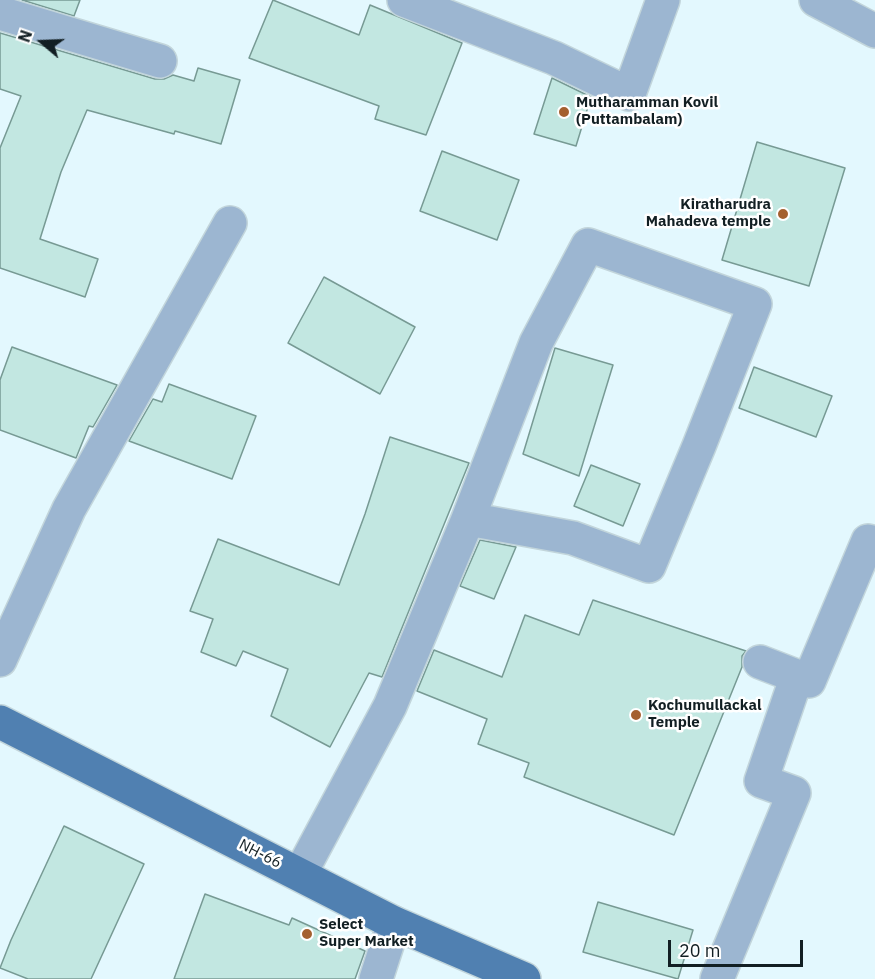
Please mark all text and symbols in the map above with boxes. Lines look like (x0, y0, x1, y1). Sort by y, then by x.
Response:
north arrow (12, 12, 72, 72)
text: N (14, 27, 36, 45)
place label: Mutharamman Kovil (Puttambalam) (576, 94, 718, 129)
marker: Mutharamman Kovil (Puttambalam) (557, 105, 571, 119)
place label: Kiratharudra Mahadeva temple (646, 196, 771, 231)
marker: Kiratharudra Mahadeva temple (776, 207, 790, 221)
place label: Kochumullackal Temple (648, 697, 762, 732)
marker: Kochumullackal Temple (629, 708, 643, 722)
street label: NH-66 (236, 836, 284, 872)
place label: Select Super Market (319, 916, 414, 951)
marker: Select Super Market (300, 927, 314, 941)
scale bar (671, 928, 806, 966)
text: 20 m (679, 939, 721, 962)

